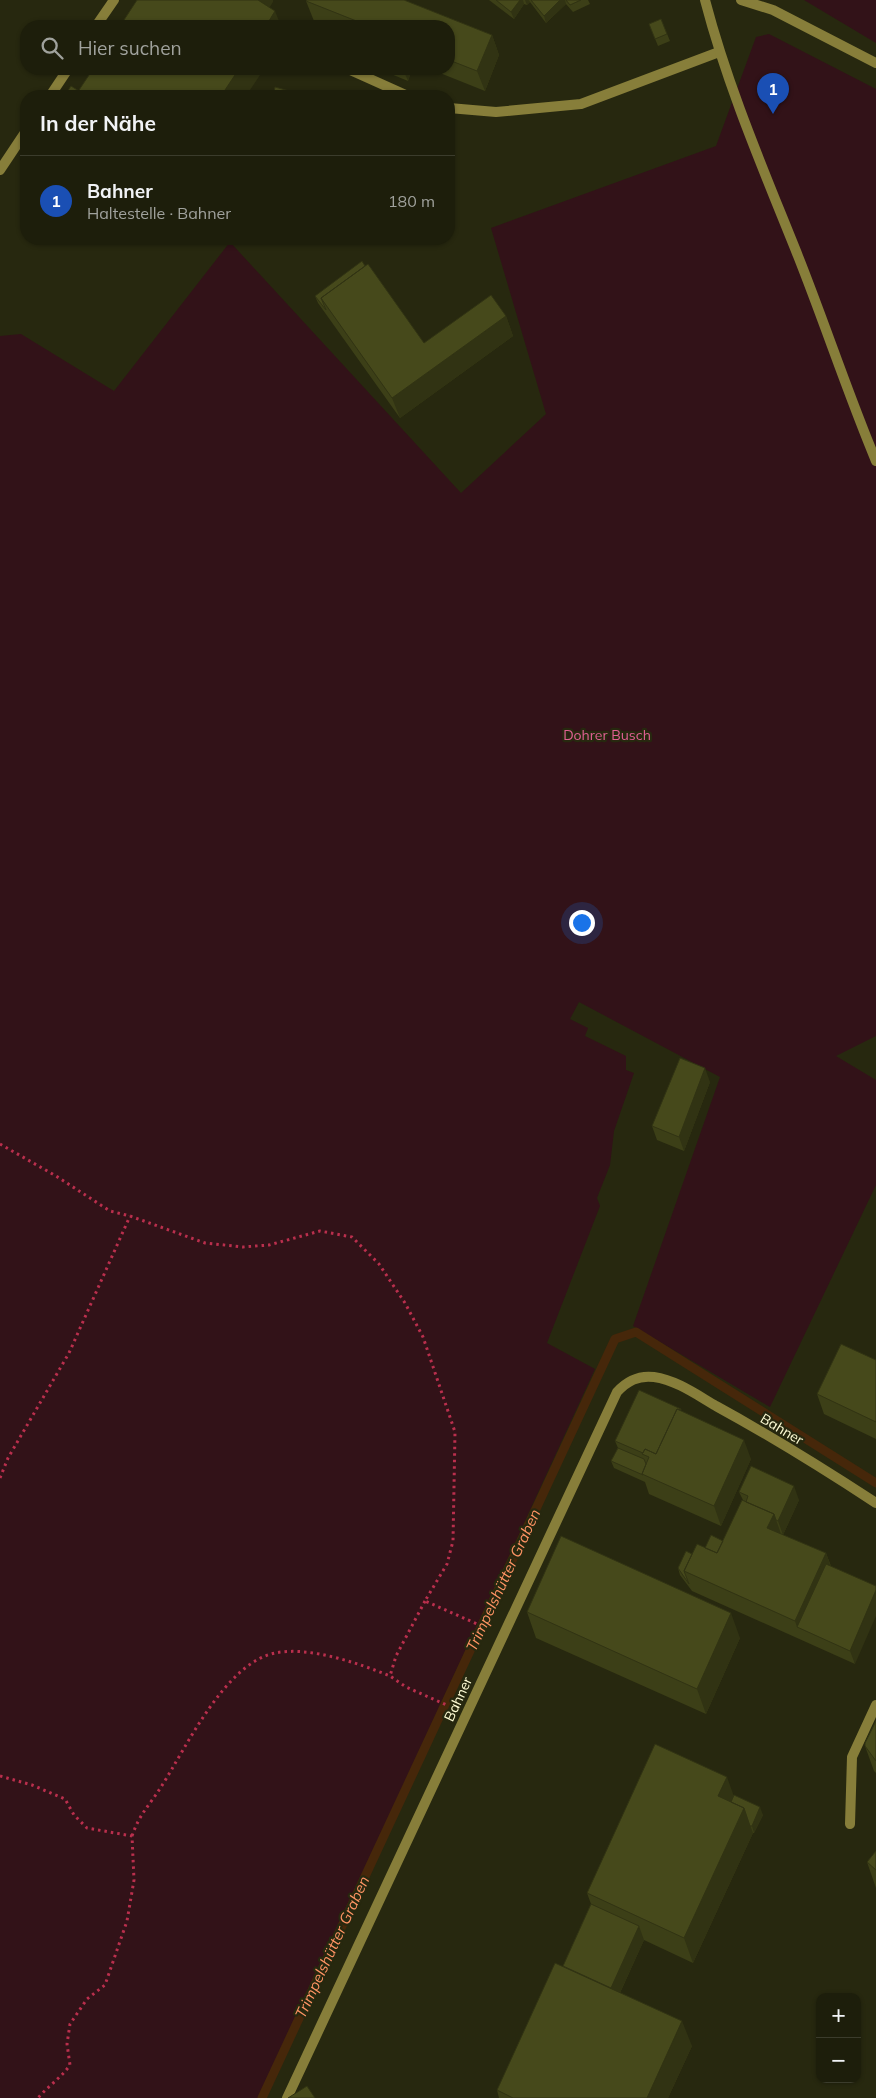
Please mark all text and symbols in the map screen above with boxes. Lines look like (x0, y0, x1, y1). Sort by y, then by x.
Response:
search box (20, 20, 455, 75)
icon: search (38, 34, 66, 62)
text: Hier suchen (78, 36, 182, 60)
pin: 1 (757, 73, 789, 114)
text: In der Nähe (40, 110, 156, 136)
text: Bahner (87, 179, 153, 203)
text: 1 (51, 191, 61, 211)
text: 180 m (388, 191, 435, 211)
text: Haltestelle · Bahner (87, 203, 231, 223)
park label: Dohrer Busch (563, 726, 651, 744)
your location (569, 910, 595, 936)
street label: Bahner (757, 1409, 808, 1449)
water label: Trimpelshütter Graben (462, 1506, 544, 1654)
street label: Bahner (440, 1673, 476, 1724)
water label: Trimpelshütter Graben (291, 1873, 373, 2021)
map controls (816, 1993, 861, 2083)
button: + (816, 1993, 861, 2038)
button: − (816, 2038, 861, 2083)

